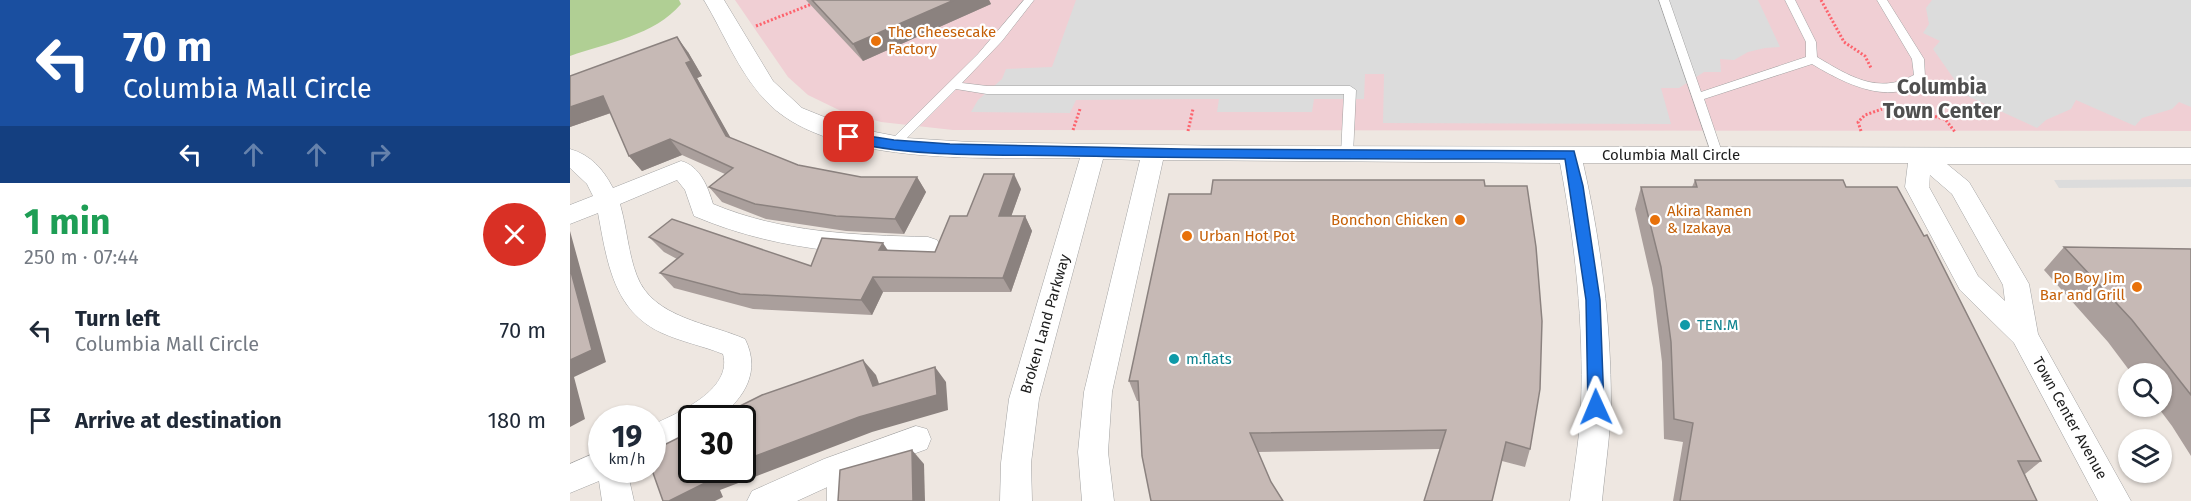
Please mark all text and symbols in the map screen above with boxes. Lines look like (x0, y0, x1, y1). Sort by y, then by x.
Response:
text: 70 m (123, 22, 212, 72)
place label: The Cheesecake Factory (888, 23, 996, 58)
icon: left (24, 24, 102, 102)
marker: The Cheesecake Factory (869, 34, 883, 48)
text: Columbia Mall Circle (123, 73, 372, 105)
district label: Columbia Town Center (1883, 74, 2002, 124)
pin (823, 111, 874, 162)
icon: arrive (832, 120, 865, 153)
icon: left (174, 138, 207, 171)
icon: ahead (237, 138, 270, 171)
icon: ahead (300, 138, 333, 171)
icon: right (363, 138, 396, 171)
street label: Columbia Mall Circle (1602, 146, 1740, 164)
text: 1 min (24, 200, 111, 244)
place label: Akira Ramen & Izakaya (1667, 202, 1752, 237)
button: close (483, 203, 546, 266)
place label: Bonchon Chicken (1331, 211, 1448, 229)
marker: Bonchon Chicken (1453, 213, 1467, 227)
marker: Akira Ramen & Izakaya (1648, 213, 1662, 227)
place label: Urban Hot Pot (1199, 227, 1296, 245)
marker: Urban Hot Pot (1180, 229, 1194, 243)
text: 250 m · 07:44 (24, 245, 139, 269)
street label: Broken Land Parkway (1016, 252, 1074, 396)
place label: Po Boy Jim Bar and Grill (2040, 269, 2126, 304)
marker: Po Boy Jim Bar and Grill (2130, 280, 2144, 294)
text: Turn left (75, 305, 160, 332)
icon: left (24, 314, 57, 347)
place label: TEN.M (1697, 316, 1738, 334)
text: 70 m (500, 317, 546, 344)
marker: TEN.M (1678, 318, 1692, 332)
text: Columbia Mall Circle (75, 332, 259, 356)
place label: m.flats (1186, 350, 1232, 368)
marker: m.flats (1167, 352, 1181, 366)
street label: Town Center Avenue (2029, 354, 2111, 482)
map controls (2118, 363, 2172, 483)
button: search (2118, 363, 2172, 417)
position arrow (1564, 375, 1628, 439)
icon: arrive (24, 404, 57, 437)
speed limit sign: 30 (678, 405, 756, 483)
text: Arrive at destination (75, 407, 282, 434)
text: 180 m (487, 407, 546, 434)
text: 19 (612, 419, 642, 455)
button: layers (2118, 429, 2172, 483)
text: km/h (608, 450, 646, 468)

